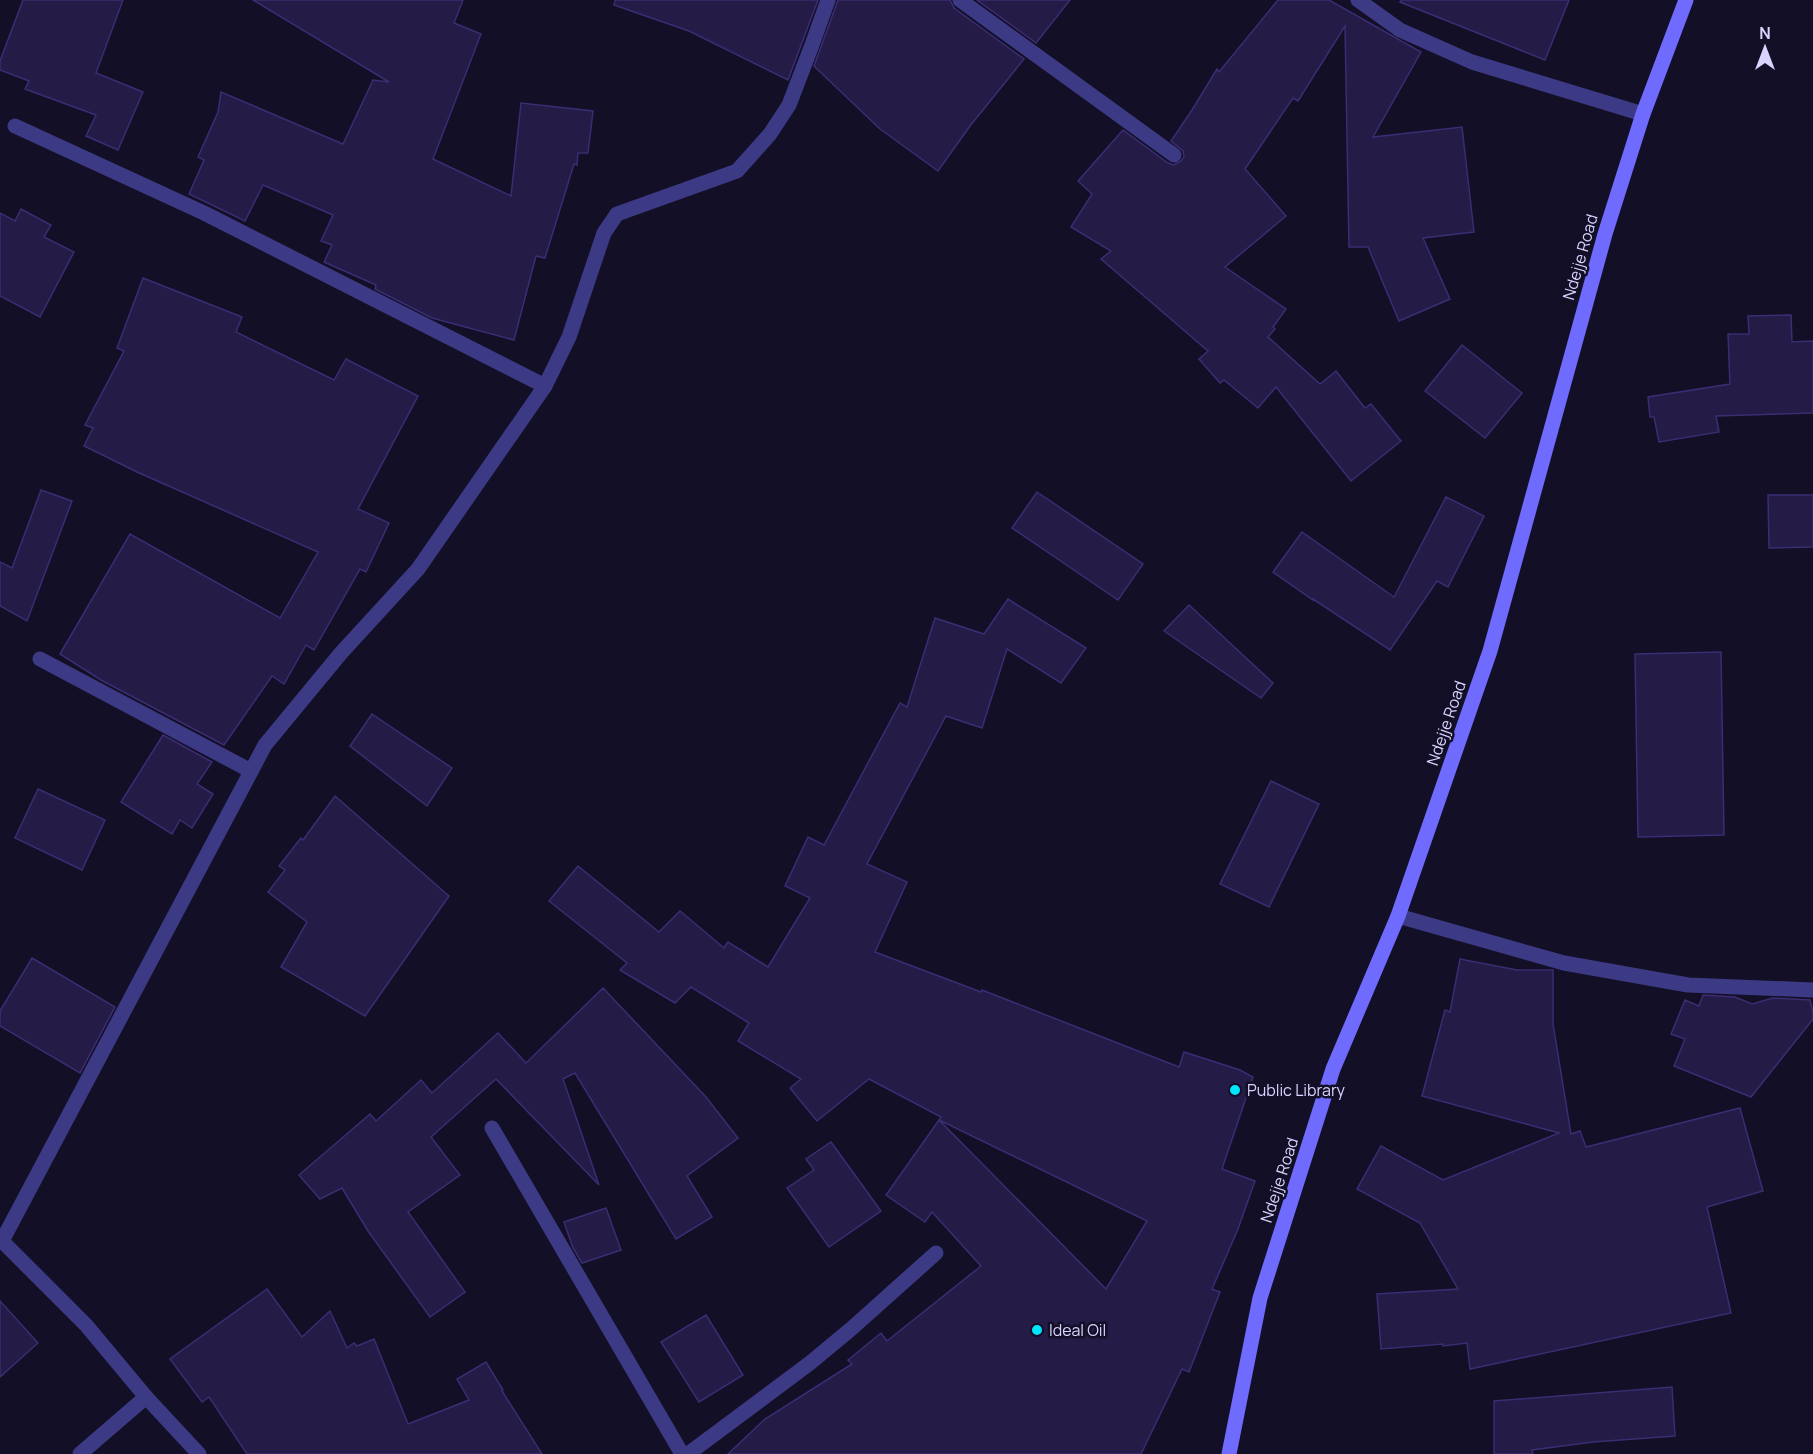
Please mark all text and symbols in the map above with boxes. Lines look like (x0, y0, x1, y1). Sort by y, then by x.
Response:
north arrow (1735, 18, 1795, 78)
text: N (1759, 22, 1771, 44)
street label: Ndejje Road (1557, 212, 1603, 302)
street label: Ndejje Road (1421, 678, 1471, 768)
place label: Public Library (1247, 1079, 1346, 1101)
marker: Public Library (1228, 1083, 1242, 1097)
street label: Ndejje Road (1255, 1135, 1303, 1225)
place label: Ideal Oil (1049, 1319, 1106, 1341)
marker: Ideal Oil (1030, 1323, 1044, 1337)

